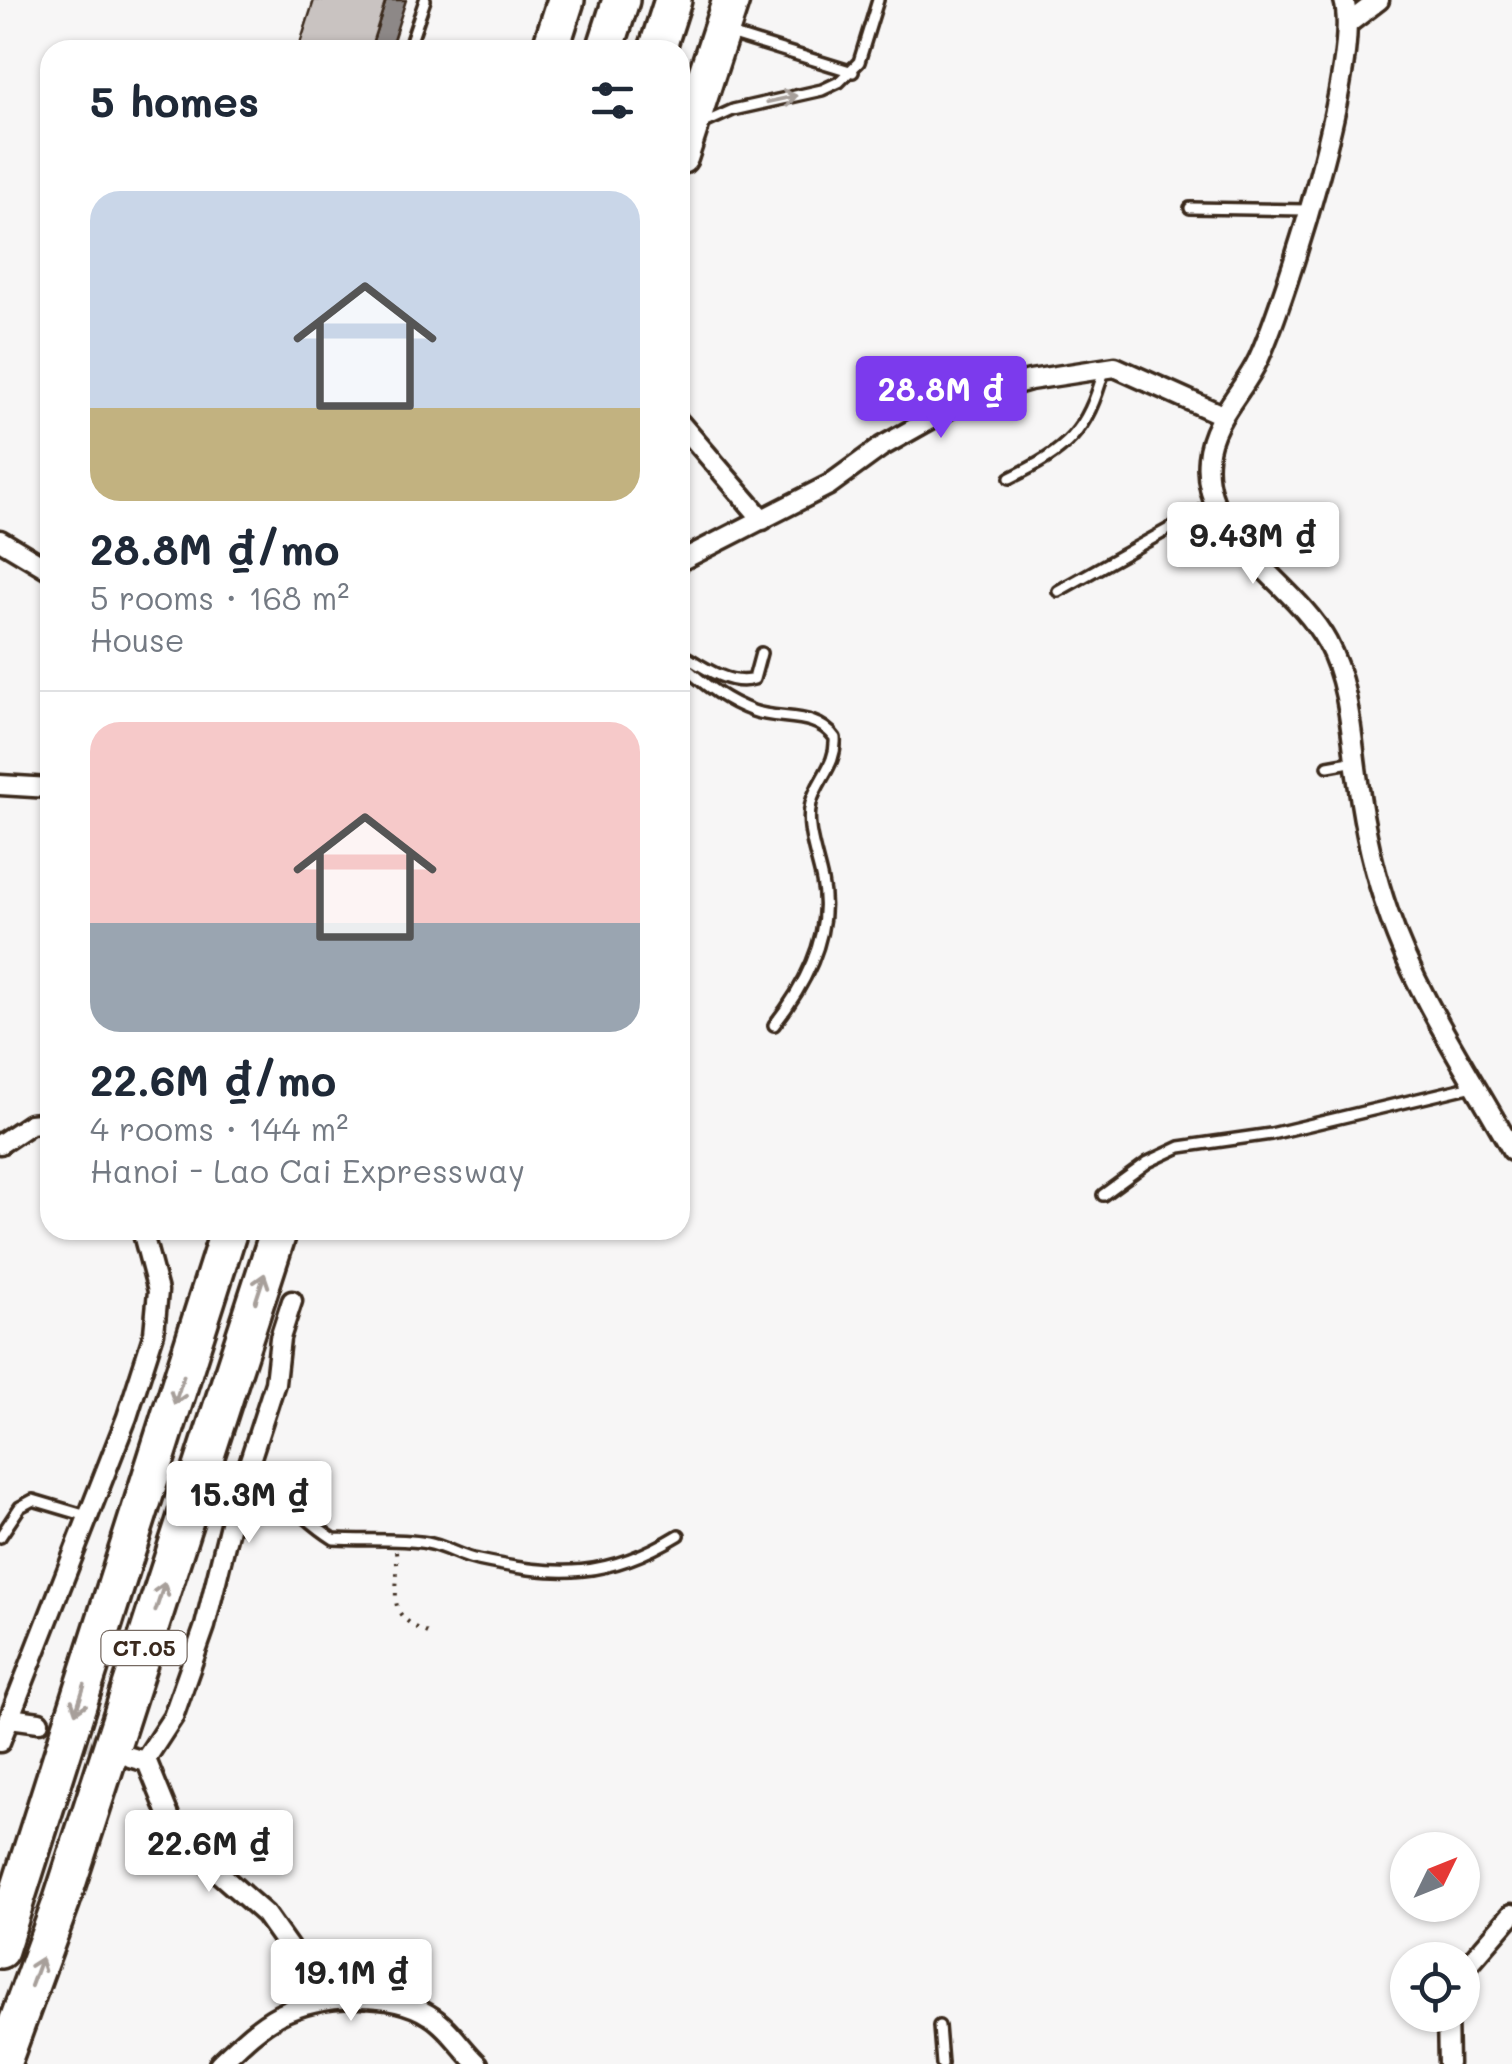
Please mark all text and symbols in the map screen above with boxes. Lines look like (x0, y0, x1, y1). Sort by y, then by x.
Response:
text: 5 homes (90, 73, 259, 128)
icon: filters (585, 73, 640, 128)
one-way arrow (765, 89, 797, 107)
icon: home (275, 256, 455, 436)
pin: 28.8M ₫ (849, 356, 1033, 441)
text: 28.8M ₫ (878, 367, 1004, 409)
pin: 9.43M ₫ (1161, 502, 1345, 587)
text: 9.43M ₫ (1189, 513, 1317, 555)
text: 28.8M ₫/mo (90, 521, 339, 576)
text: 5 rooms · 168 m² (90, 576, 349, 618)
text: House (90, 618, 185, 660)
icon: home (275, 787, 455, 967)
text: 22.6M ₫/mo (90, 1052, 336, 1107)
text: 4 rooms · 144 m² (90, 1107, 348, 1149)
text: Hanoi - Lao Cai Expressway (90, 1149, 525, 1191)
one-way arrow (252, 1273, 270, 1305)
one-way arrow (168, 1373, 186, 1405)
pin: 15.3M ₫ (157, 1461, 341, 1546)
text: 15.3M ₫ (189, 1472, 310, 1514)
one-way arrow (152, 1582, 170, 1614)
road number: CT.05 (102, 1631, 186, 1665)
one-way arrow (70, 1683, 88, 1715)
pin: 22.6M ₫ (117, 1810, 301, 1895)
text: 22.6M ₫ (147, 1821, 271, 1863)
north arrow (1390, 1832, 1480, 1922)
map controls (1390, 1832, 1480, 2032)
pin: 19.1M ₫ (259, 1939, 443, 2024)
button: locate (1390, 1942, 1480, 2032)
text: 19.1M ₫ (293, 1950, 409, 1992)
one-way arrow (28, 1958, 46, 1989)

